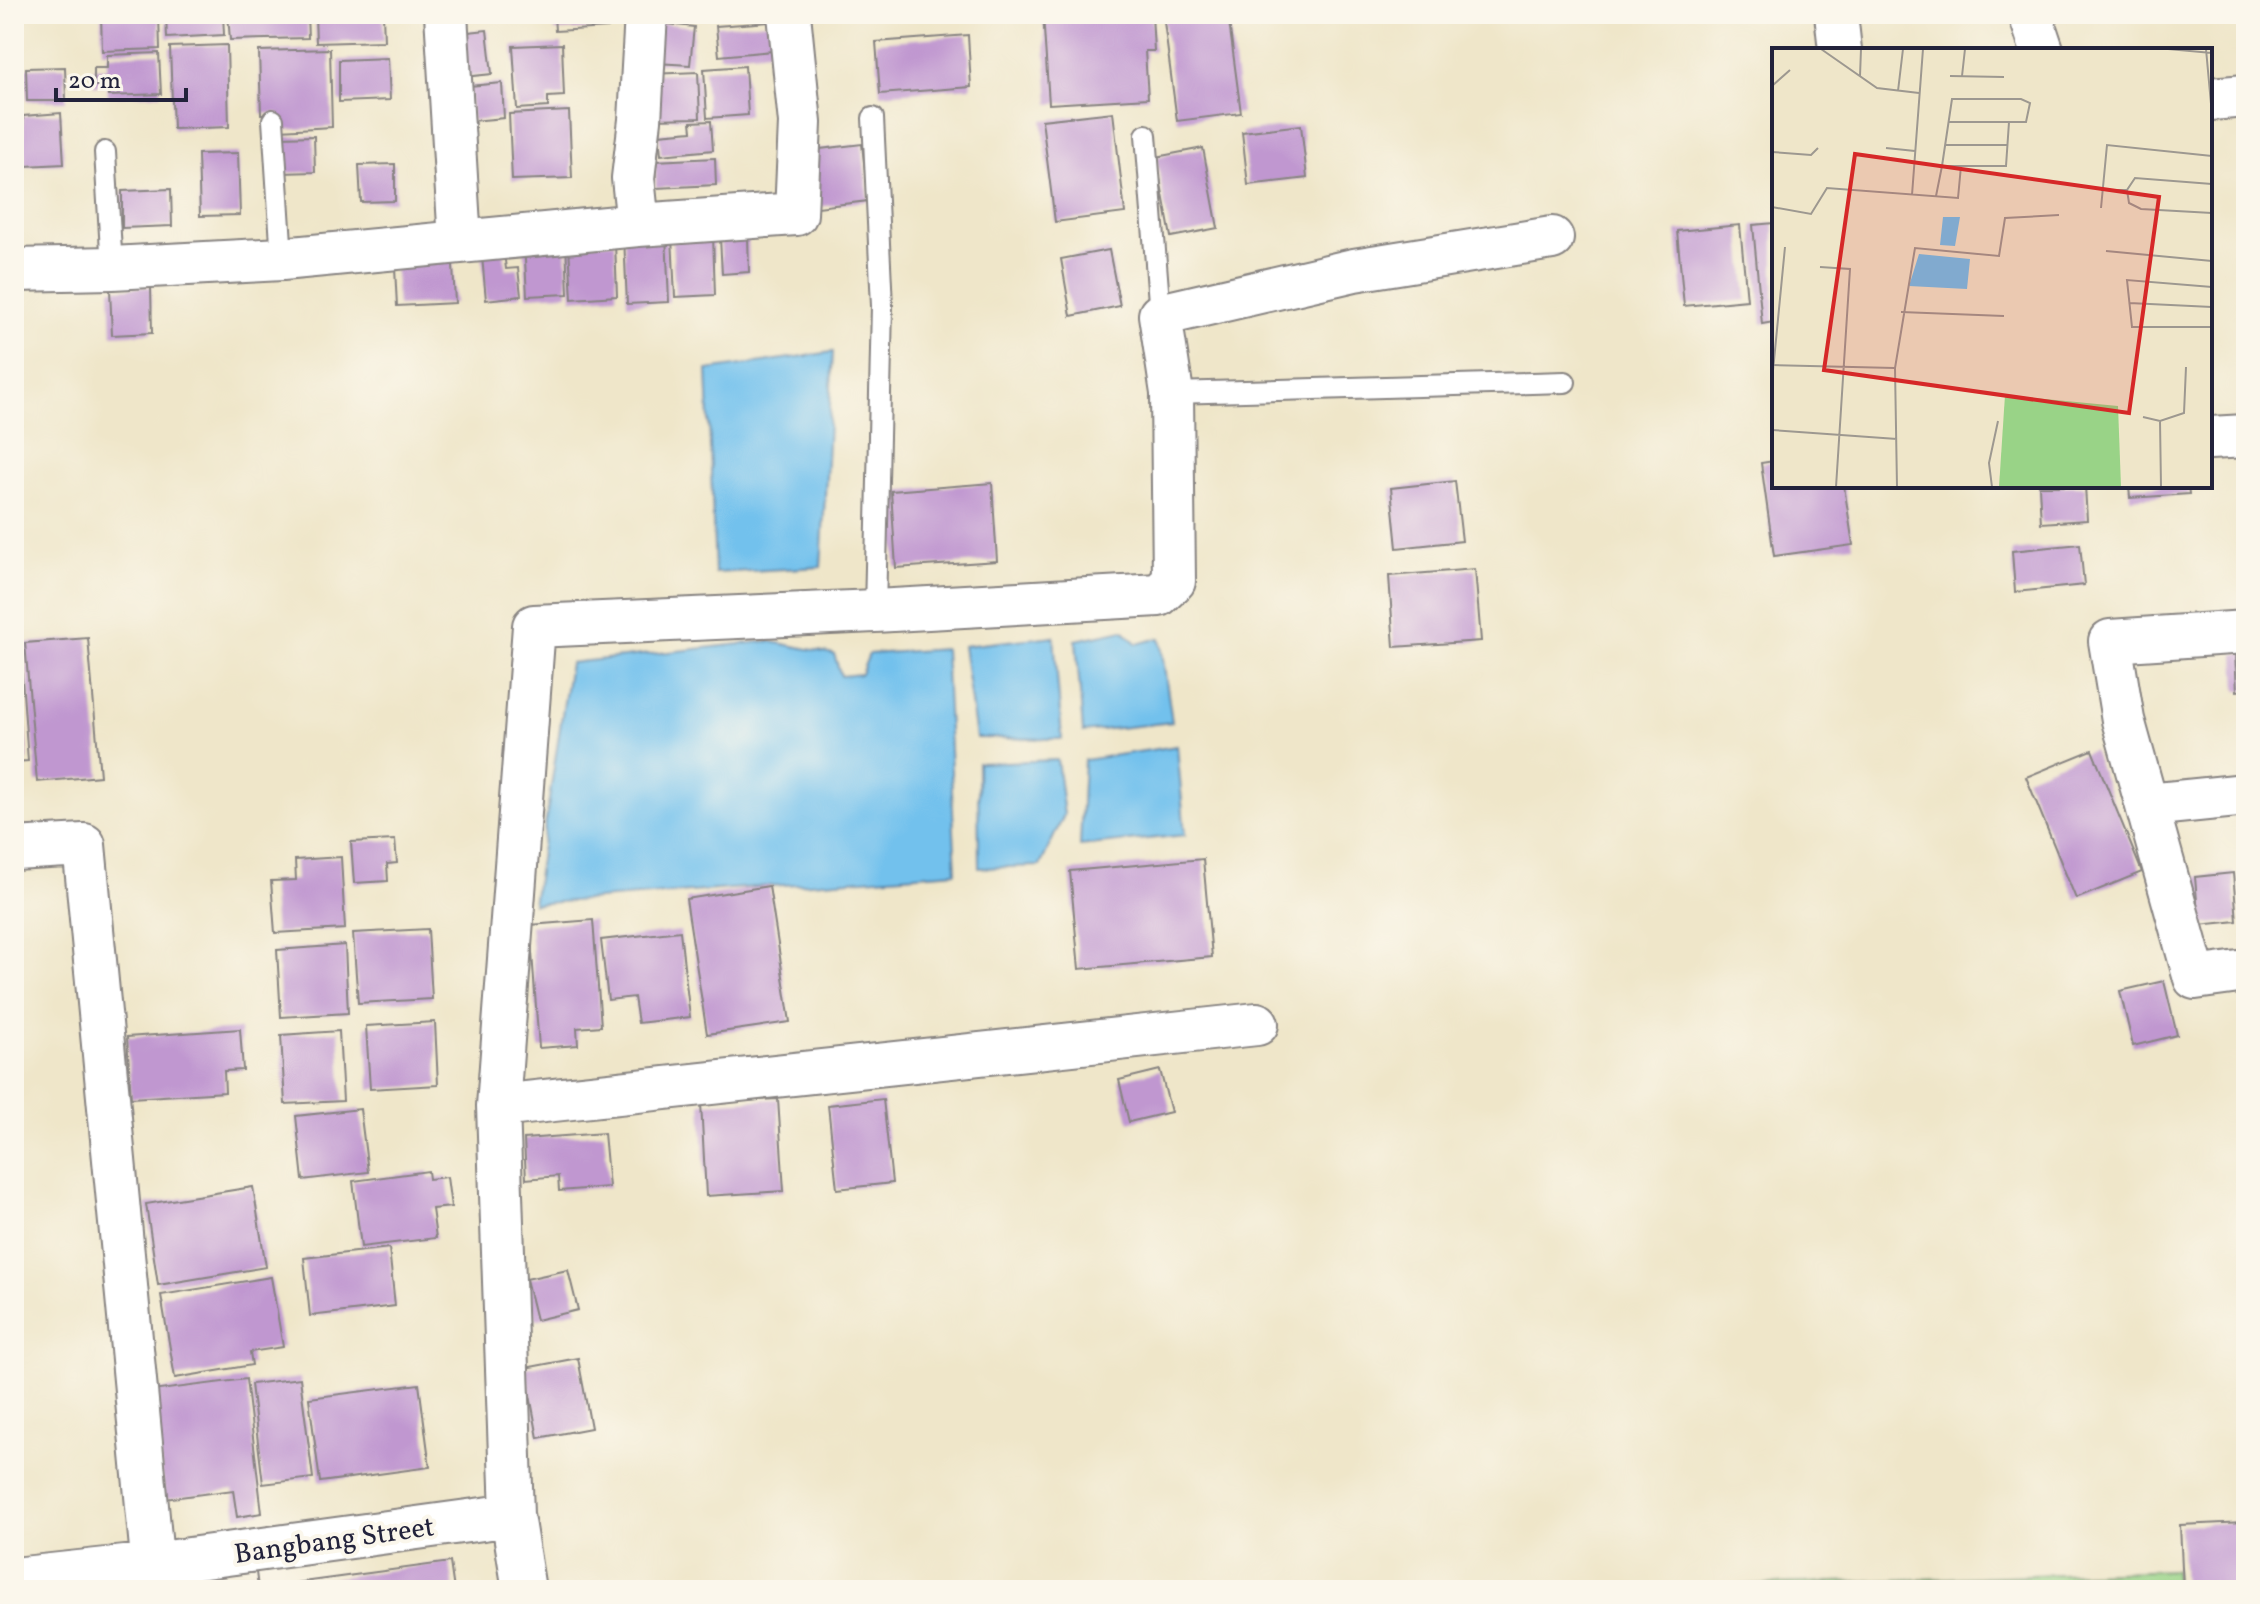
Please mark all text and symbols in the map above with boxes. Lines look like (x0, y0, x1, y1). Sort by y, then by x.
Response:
inset map (1772, 48, 2212, 488)
scale bar (56, 52, 186, 102)
text: 20 m (68, 65, 121, 99)
street label: Bangbang Street (232, 1508, 437, 1575)

